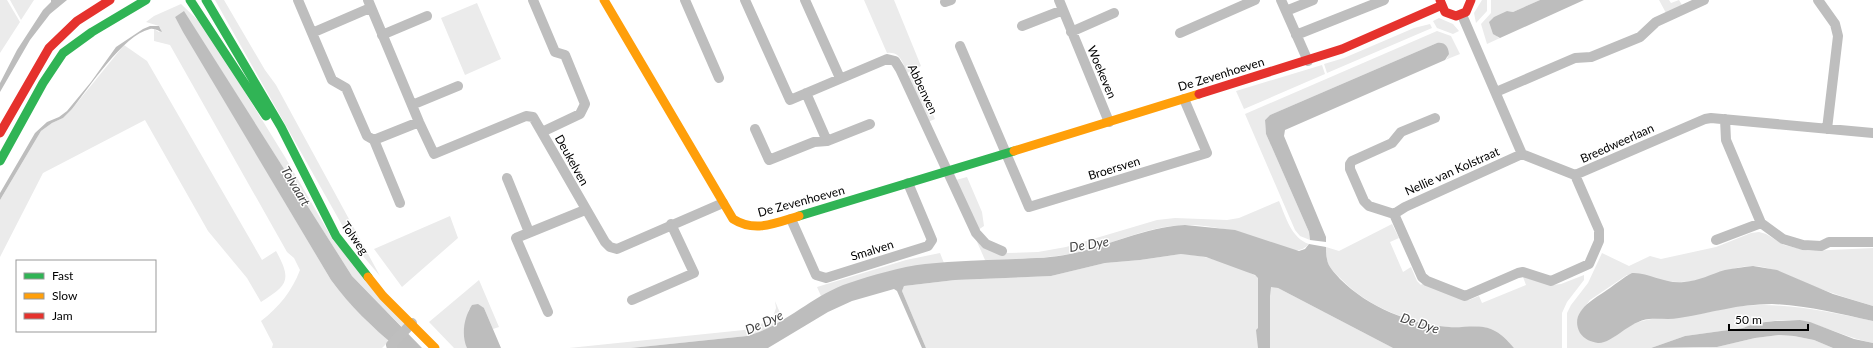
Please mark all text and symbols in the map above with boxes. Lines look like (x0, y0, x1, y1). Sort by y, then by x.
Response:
street label: Woekeven (1084, 43, 1120, 101)
street label: De Zevenhoeven (1176, 54, 1266, 94)
street label: Abbenven (905, 62, 941, 116)
street label: Breedweerlaan (1578, 120, 1656, 166)
street label: Deukelven (552, 132, 592, 188)
street label: Nellie van Kolstraat (1402, 143, 1502, 199)
street label: Broersven (1086, 153, 1142, 183)
water label: Tolvaart (278, 163, 314, 209)
street label: De Zevenhoeven (756, 182, 846, 220)
street label: Tolweg (338, 218, 372, 258)
water label: De Dye (1068, 233, 1110, 255)
street label: Smalven (849, 236, 895, 264)
legend (16, 260, 156, 332)
text: Fast (52, 268, 74, 283)
text: Slow (52, 288, 78, 303)
scale bar (1729, 306, 1808, 332)
water label: De Dye (743, 307, 785, 337)
text: Jam (52, 308, 73, 323)
water label: De Dye (1399, 309, 1441, 337)
text: 50 m (1735, 312, 1762, 327)

